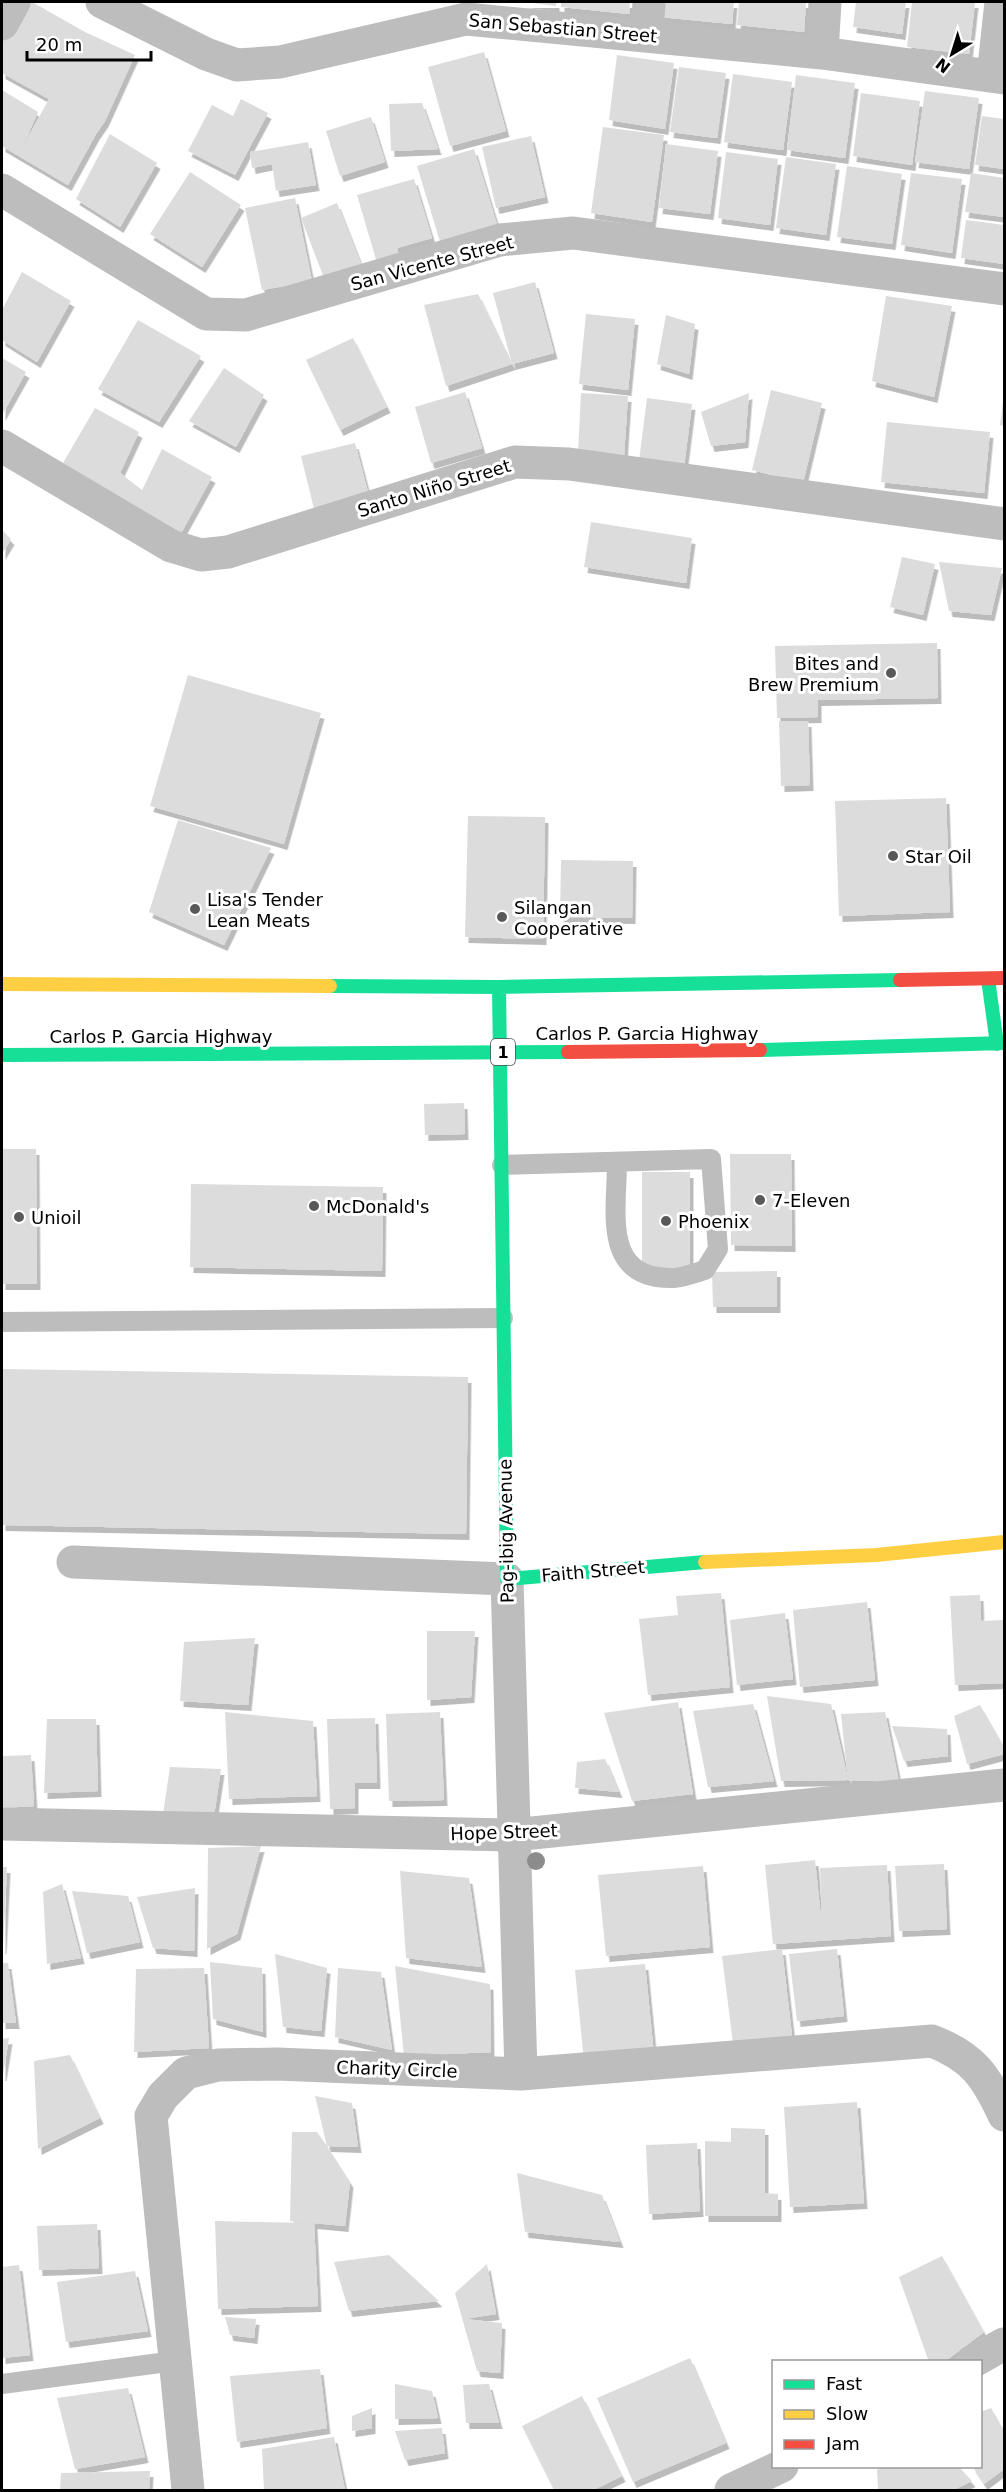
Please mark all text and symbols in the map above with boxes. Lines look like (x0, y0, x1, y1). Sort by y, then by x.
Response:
street label: San Sebastian Street (468, 9, 658, 47)
scale bar (27, 24, 152, 62)
north arrow (922, 24, 982, 84)
text: 20 m (36, 34, 82, 55)
text: N (932, 54, 954, 77)
street label: San Vicente Street (348, 231, 516, 295)
street label: Santo Niño Street (355, 455, 513, 521)
place label: Bites and Brew Premium (748, 653, 879, 695)
marker: Bites and Brew Premium (884, 666, 898, 680)
place label: Star Oil (905, 846, 972, 867)
marker: Star Oil (886, 849, 900, 863)
place label: Lisa's Tender Lean Meats (207, 889, 323, 931)
place label: Silangan Cooperative (514, 897, 623, 939)
marker: Lisa's Tender Lean Meats (188, 902, 202, 916)
marker: Silangan Cooperative (495, 910, 509, 924)
street label: Carlos P. Garcia Highway (535, 1023, 759, 1044)
street label: Carlos P. Garcia Highway (49, 1026, 273, 1047)
road number: 1 (491, 1039, 515, 1065)
place label: 7-Eleven (772, 1190, 851, 1211)
marker: 7-Eleven (753, 1193, 767, 1207)
place label: McDonald's (326, 1196, 430, 1217)
marker: McDonald's (307, 1199, 321, 1213)
place label: Unioil (31, 1207, 82, 1228)
marker: Unioil (12, 1210, 26, 1224)
place label: Phoenix (678, 1211, 750, 1232)
marker: Phoenix (659, 1214, 673, 1228)
street label: Pag-ibig Avenue (494, 1459, 518, 1603)
street label: Faith Street (540, 1556, 646, 1586)
street label: Hope Street (450, 1820, 558, 1844)
street label: Charity Circle (336, 2056, 458, 2082)
legend (772, 2360, 982, 2468)
text: Fast (826, 2373, 862, 2394)
text: Slow (826, 2403, 868, 2424)
text: Jam (825, 2433, 860, 2454)

